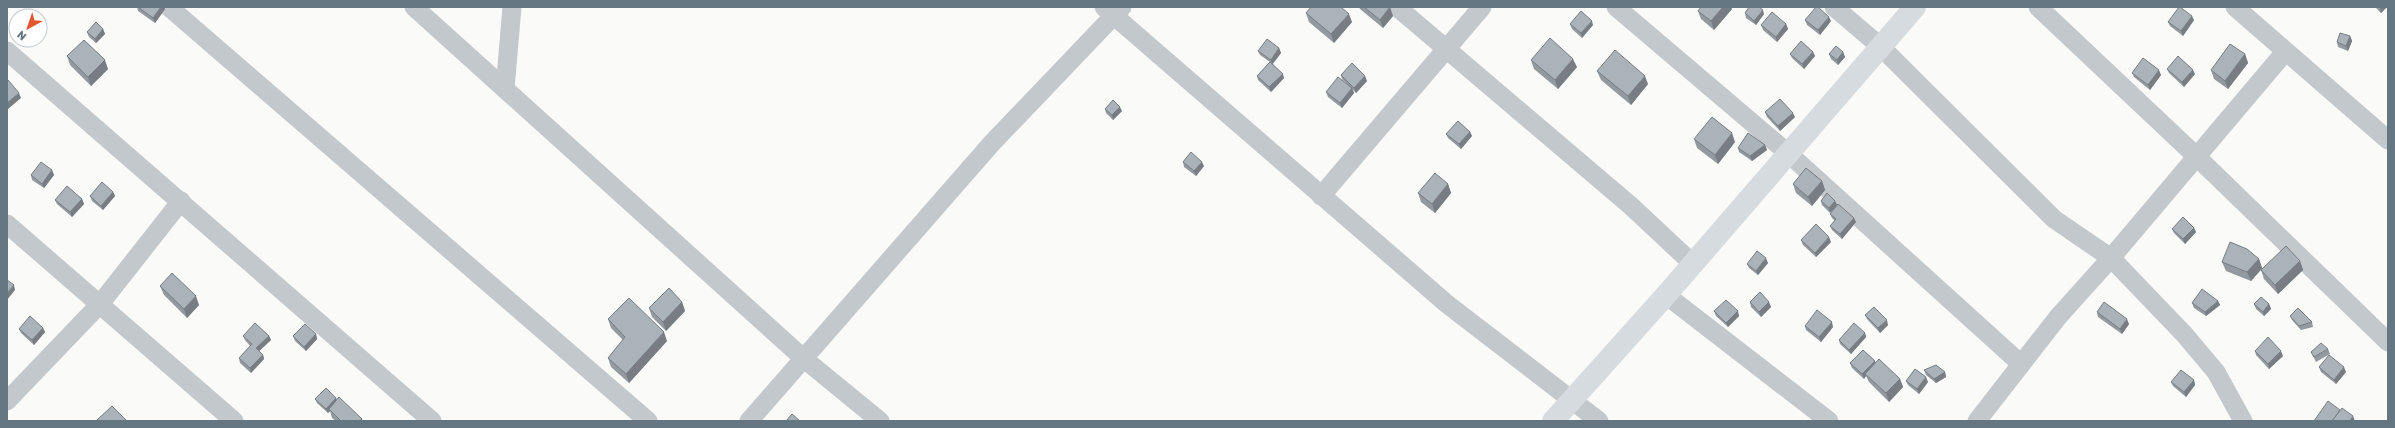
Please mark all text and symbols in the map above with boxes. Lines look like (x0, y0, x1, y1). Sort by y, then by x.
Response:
north arrow (8, 8, 48, 48)
text: N (15, 28, 29, 43)

